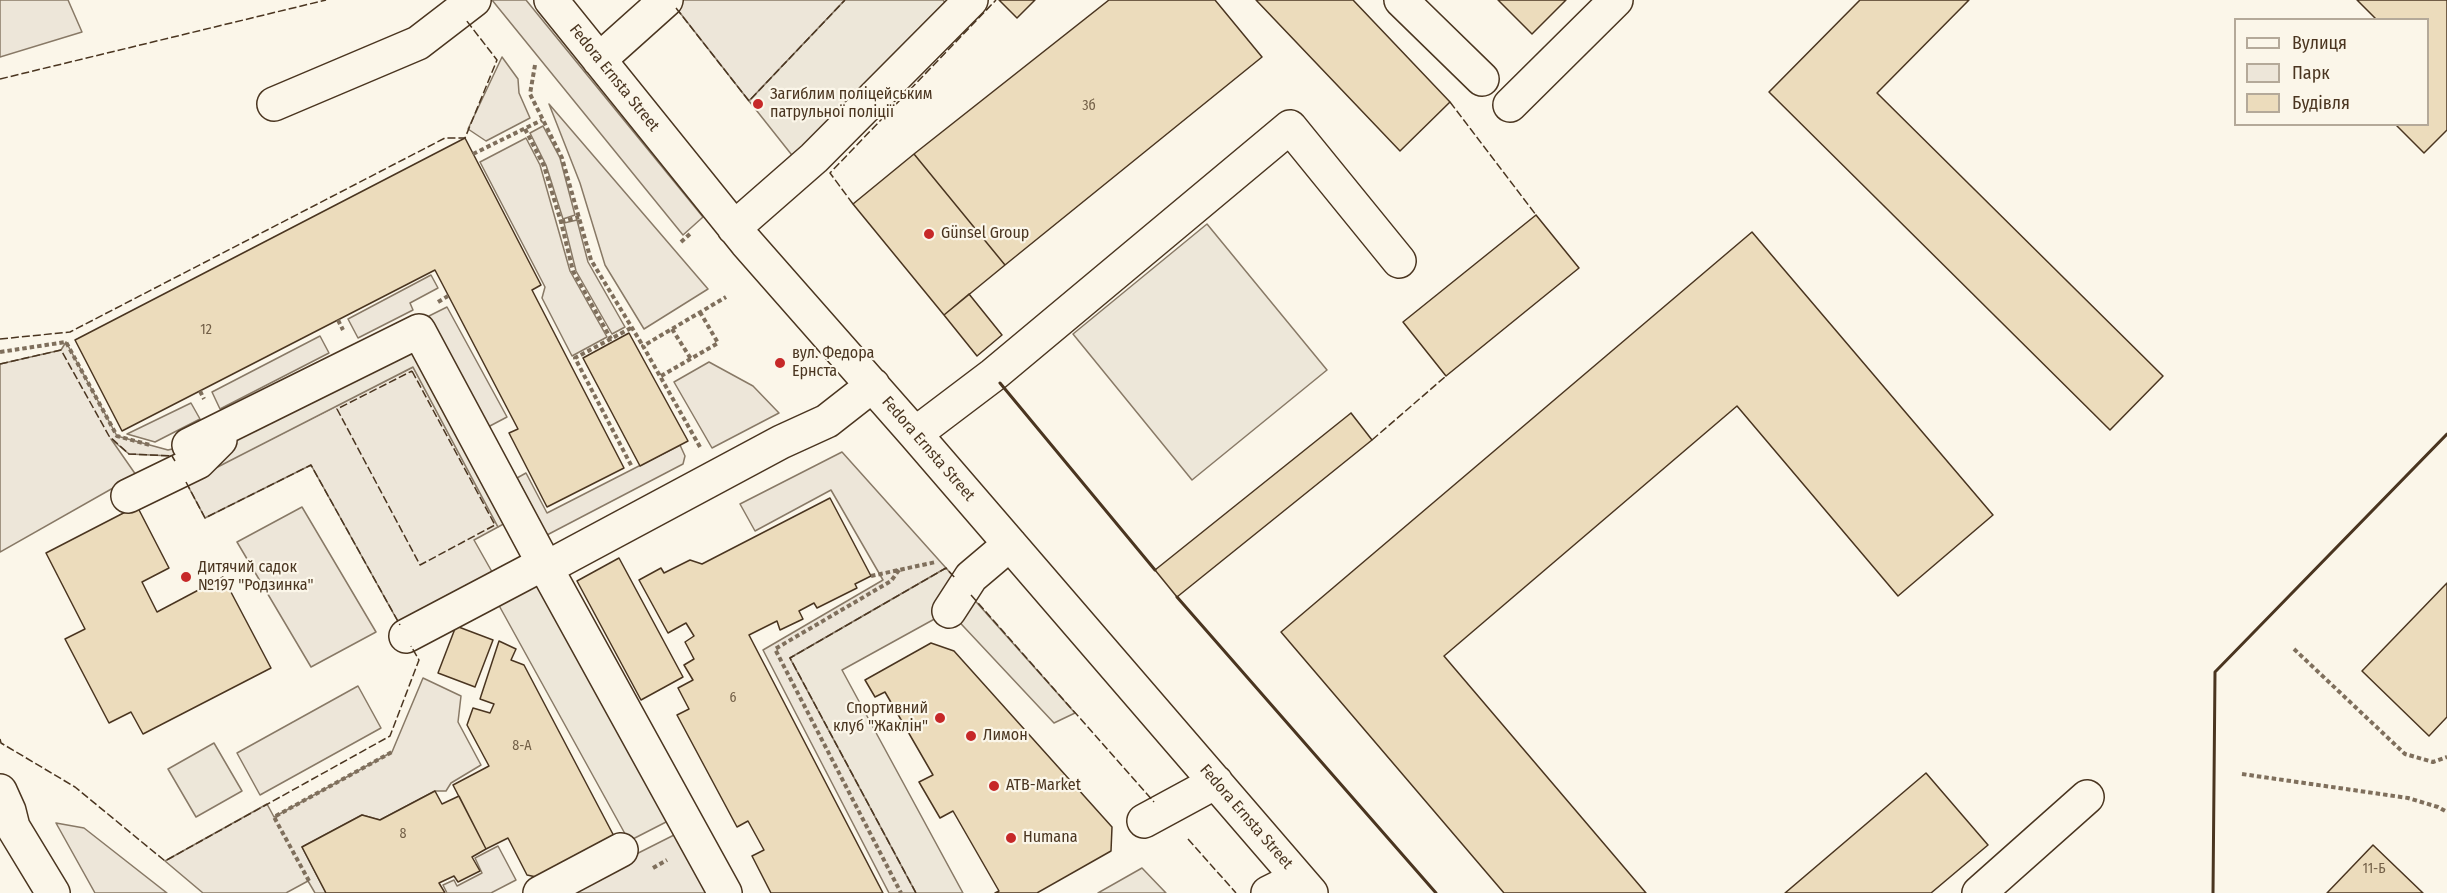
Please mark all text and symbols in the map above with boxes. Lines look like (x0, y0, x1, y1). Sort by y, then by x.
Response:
legend (2234, 18, 2429, 126)
street label: Fedora Ernsta Street (565, 21, 663, 135)
text: Вулиця (2292, 32, 2347, 54)
text: Парк (2292, 62, 2330, 84)
place label: Загиблим поліцейським патрульної поліції (770, 85, 933, 123)
text: Будівля (2292, 92, 2350, 114)
marker: Загиблим поліцейським патрульної поліції (751, 97, 765, 111)
house number: 3б (1082, 98, 1096, 114)
place label: Günsel Group (941, 224, 1029, 244)
marker: Günsel Group (922, 227, 936, 241)
house number: 12 (200, 322, 212, 338)
place label: вул. Федора Ернста (792, 344, 874, 382)
marker: вул. Федора Ернста (773, 356, 787, 370)
street label: Fedora Ernsta Street (877, 393, 979, 505)
place label: Дитячий садок №197 "Родзинка" (198, 558, 314, 596)
marker: Дитячий садок №197 "Родзинка" (179, 570, 193, 584)
house number: 6 (730, 690, 736, 706)
place label: Спортивний клуб "Жаклін" (833, 699, 928, 737)
marker: Спортивний клуб "Жаклін" (933, 711, 947, 725)
place label: Лимон (983, 726, 1028, 746)
marker: Лимон (964, 729, 978, 743)
house number: 8-А (512, 738, 532, 754)
street label: Fedora Ernsta Street (1195, 761, 1297, 873)
place label: ATB-Market (1006, 776, 1081, 796)
marker: ATB-Market (987, 779, 1001, 793)
house number: 8 (400, 826, 406, 842)
place label: Humana (1023, 828, 1077, 848)
marker: Humana (1004, 831, 1018, 845)
house number: 11-Б (2362, 861, 2386, 877)

